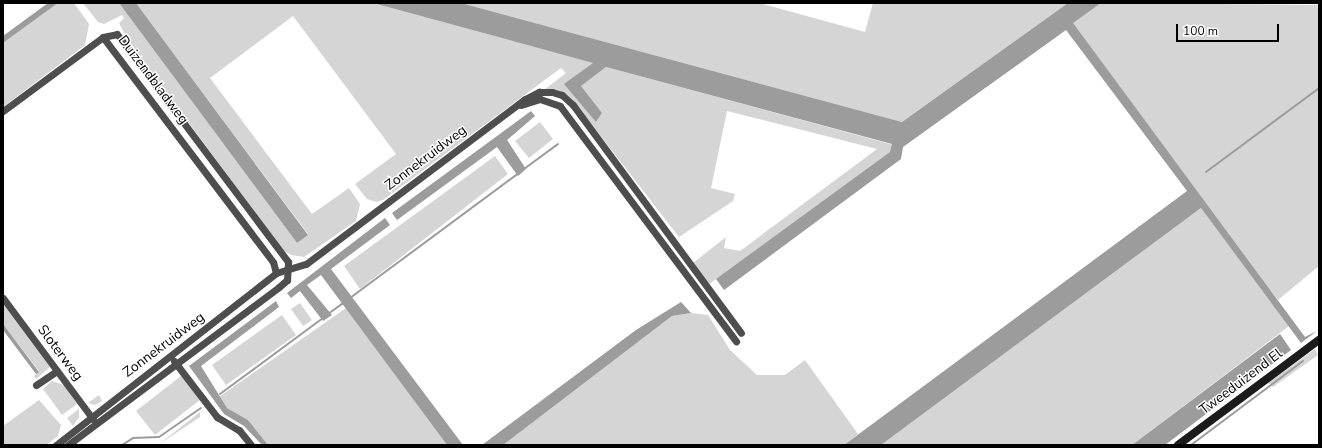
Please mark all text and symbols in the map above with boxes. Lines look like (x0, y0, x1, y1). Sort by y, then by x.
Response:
scale bar (1178, 16, 1281, 42)
text: 100 m (1183, 23, 1218, 39)
street label: Duizendbladweg (114, 32, 192, 128)
street label: Zonnekruidweg (382, 122, 470, 194)
street label: Zonnekruidweg (120, 309, 208, 381)
street label: Sloterweg (34, 322, 86, 384)
street label: Tweeduizend El (1196, 345, 1286, 419)

